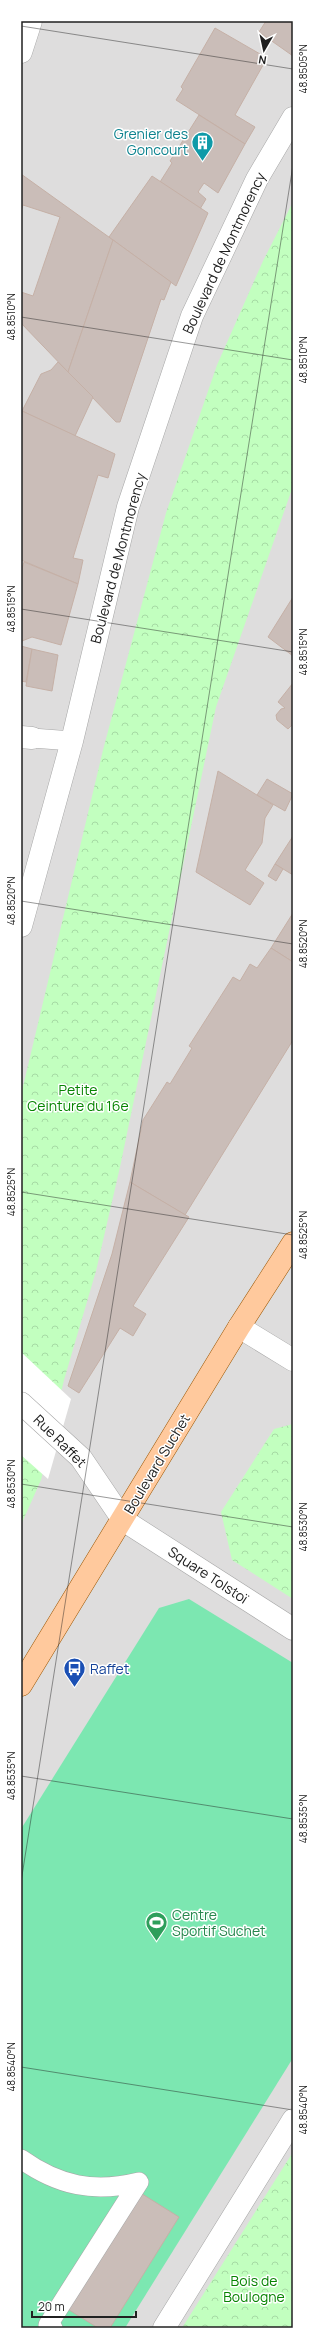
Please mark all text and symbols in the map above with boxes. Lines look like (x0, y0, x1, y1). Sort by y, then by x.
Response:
north arrow (244, 30, 284, 70)
text: 48.8505°N (296, 44, 310, 94)
text: N (257, 52, 267, 68)
place label: Grenier des Goncourt (114, 124, 188, 159)
building icon: Grenier des Goncourt (190, 129, 216, 162)
street label: Boulevard de Montmorency (178, 168, 270, 337)
text: 48.8510°N (4, 293, 18, 341)
text: 48.8510°N (296, 336, 310, 384)
street label: Boulevard de Montmorency (86, 470, 150, 645)
text: 48.8515°N (4, 585, 18, 632)
text: 48.8515°N (296, 628, 310, 675)
text: 48.8520°N (4, 877, 18, 925)
text: 48.8520°N (296, 920, 310, 968)
park label: Petite Ceinture du 16e (27, 1080, 129, 1115)
text: 48.8525°N (4, 1168, 18, 1216)
text: 48.8525°N (296, 1211, 310, 1259)
street label: Rue Raffet (30, 1410, 91, 1472)
street label: Boulevard Suchet (119, 1410, 194, 1517)
text: 48.8530°N (4, 1459, 18, 1508)
text: 48.8530°N (296, 1502, 310, 1551)
street label: Square Tolstoï (165, 1542, 253, 1608)
bus stop icon: Raffet (61, 1656, 87, 1689)
place label: Raffet (90, 1659, 130, 1678)
text: 48.8535°N (4, 1752, 18, 1800)
text: 48.8535°N (296, 1795, 310, 1843)
place label: Centre Sportif Suchet (172, 1905, 266, 1940)
sports icon: Centre Sportif Suchet (144, 1910, 170, 1943)
text: 48.8540°N (4, 2042, 18, 2092)
text: 48.8540°N (296, 2085, 310, 2135)
park label: Bois de Boulogne (223, 2271, 285, 2306)
scale bar (32, 2293, 136, 2319)
text: 20 m (38, 2298, 65, 2315)

